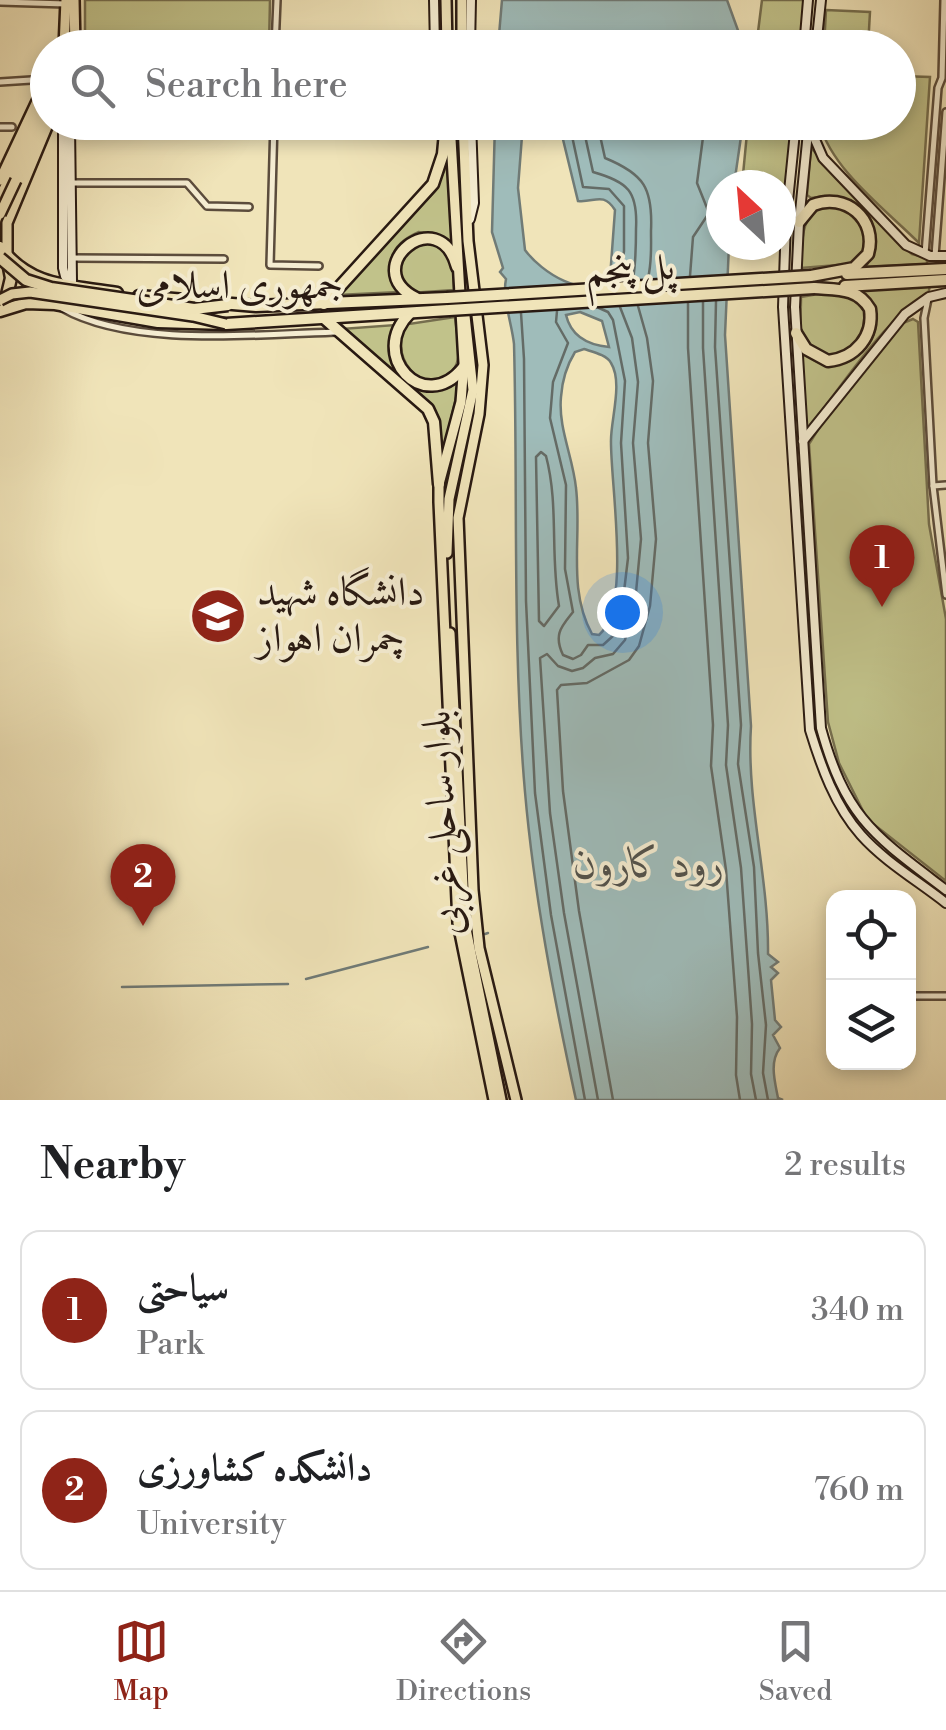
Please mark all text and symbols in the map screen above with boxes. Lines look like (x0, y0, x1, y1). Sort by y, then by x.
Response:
search box (30, 30, 916, 140)
icon: search (65, 58, 120, 113)
text: Search here (145, 62, 348, 109)
north arrow (706, 170, 796, 260)
street label: پل پنجم (584, 242, 679, 307)
street label: جمهوری اسلامی (137, 261, 343, 311)
pin: 1 (850, 524, 914, 607)
place label: دانشگاه شهید چمران اهواز (253, 566, 425, 664)
school or university icon: دانشگاه شهید چمران اهواز (188, 586, 248, 646)
your location (597, 587, 648, 638)
street label: بلوار ساحلی غربی (412, 709, 477, 937)
water label: رود کارون (573, 838, 725, 891)
pin: 2 (110, 844, 176, 926)
map controls (826, 890, 916, 1070)
button: locate (826, 890, 916, 980)
button: layers (826, 980, 916, 1070)
text: Nearby (40, 1139, 185, 1192)
text: 2 results (784, 1145, 906, 1185)
text: سیاحتی (137, 1265, 229, 1312)
text: 1 (67, 1290, 82, 1330)
text: 340 m (811, 1290, 904, 1330)
text: Park (137, 1324, 204, 1364)
text: دانشکده کشاورزی (137, 1445, 372, 1492)
text: 2 (64, 1470, 85, 1510)
text: 760 m (814, 1470, 904, 1510)
text: University (137, 1504, 286, 1544)
tab: Map (114, 1614, 169, 1709)
tab: Directions (396, 1614, 531, 1709)
tab: Saved (759, 1614, 832, 1709)

